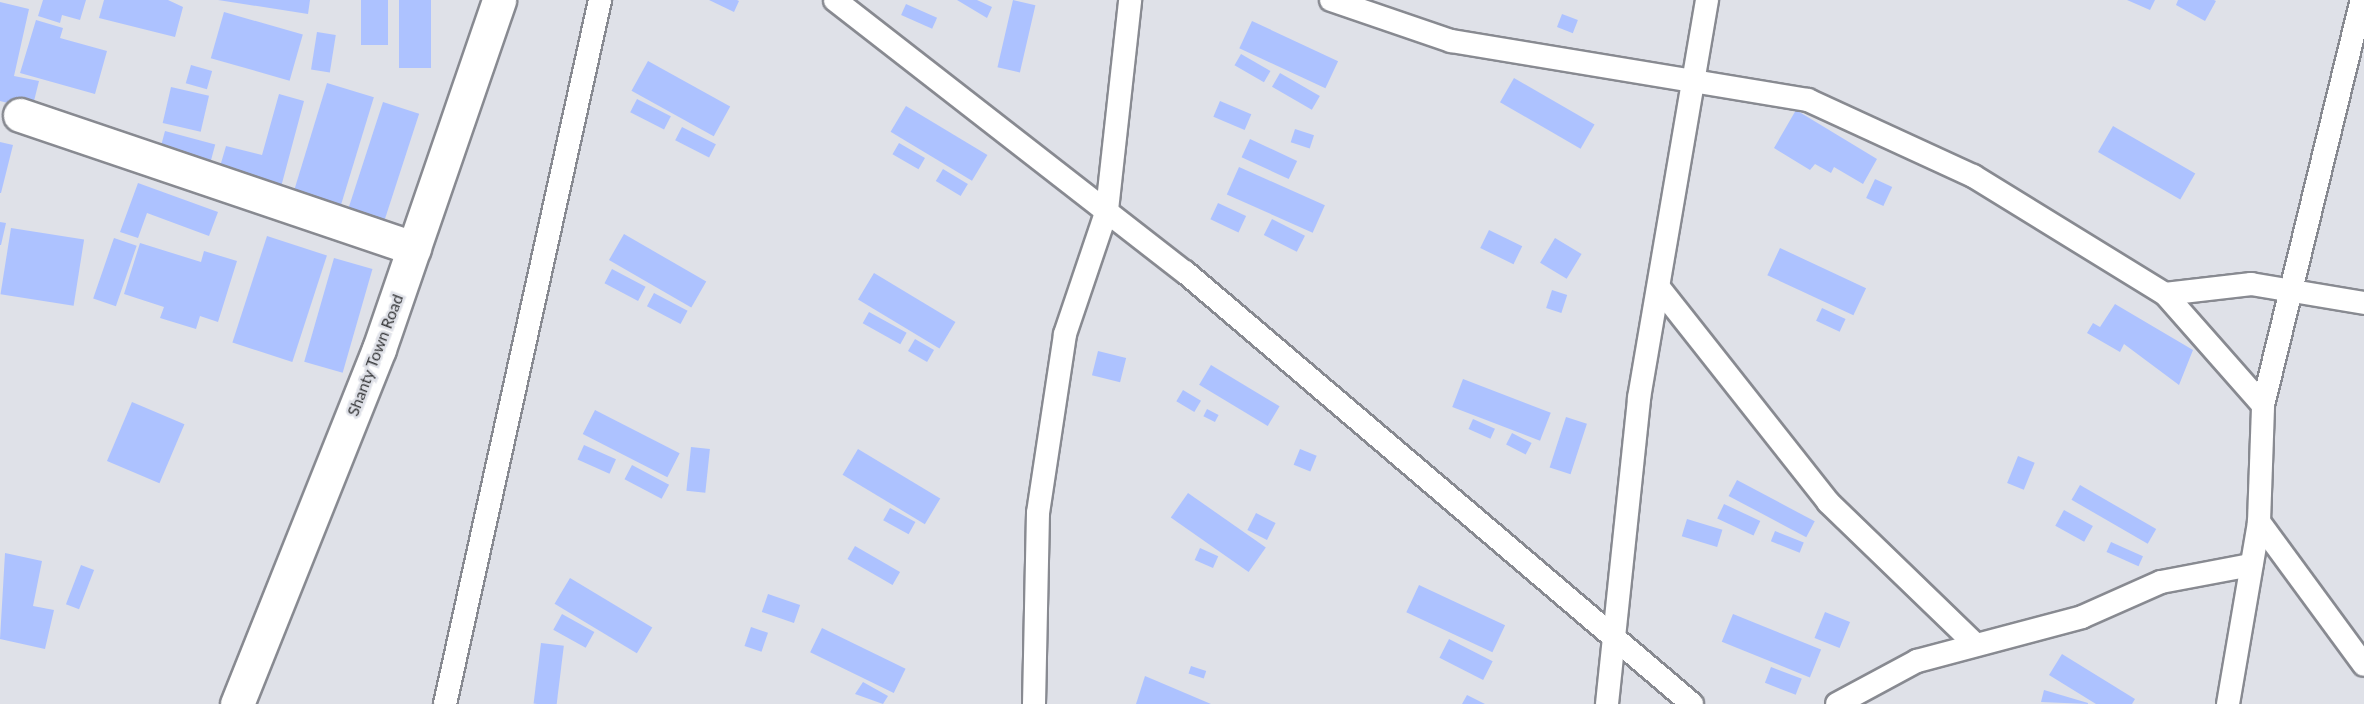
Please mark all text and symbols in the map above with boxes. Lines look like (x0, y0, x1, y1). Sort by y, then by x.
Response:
street label: Shanty Town Road (343, 291, 407, 419)

